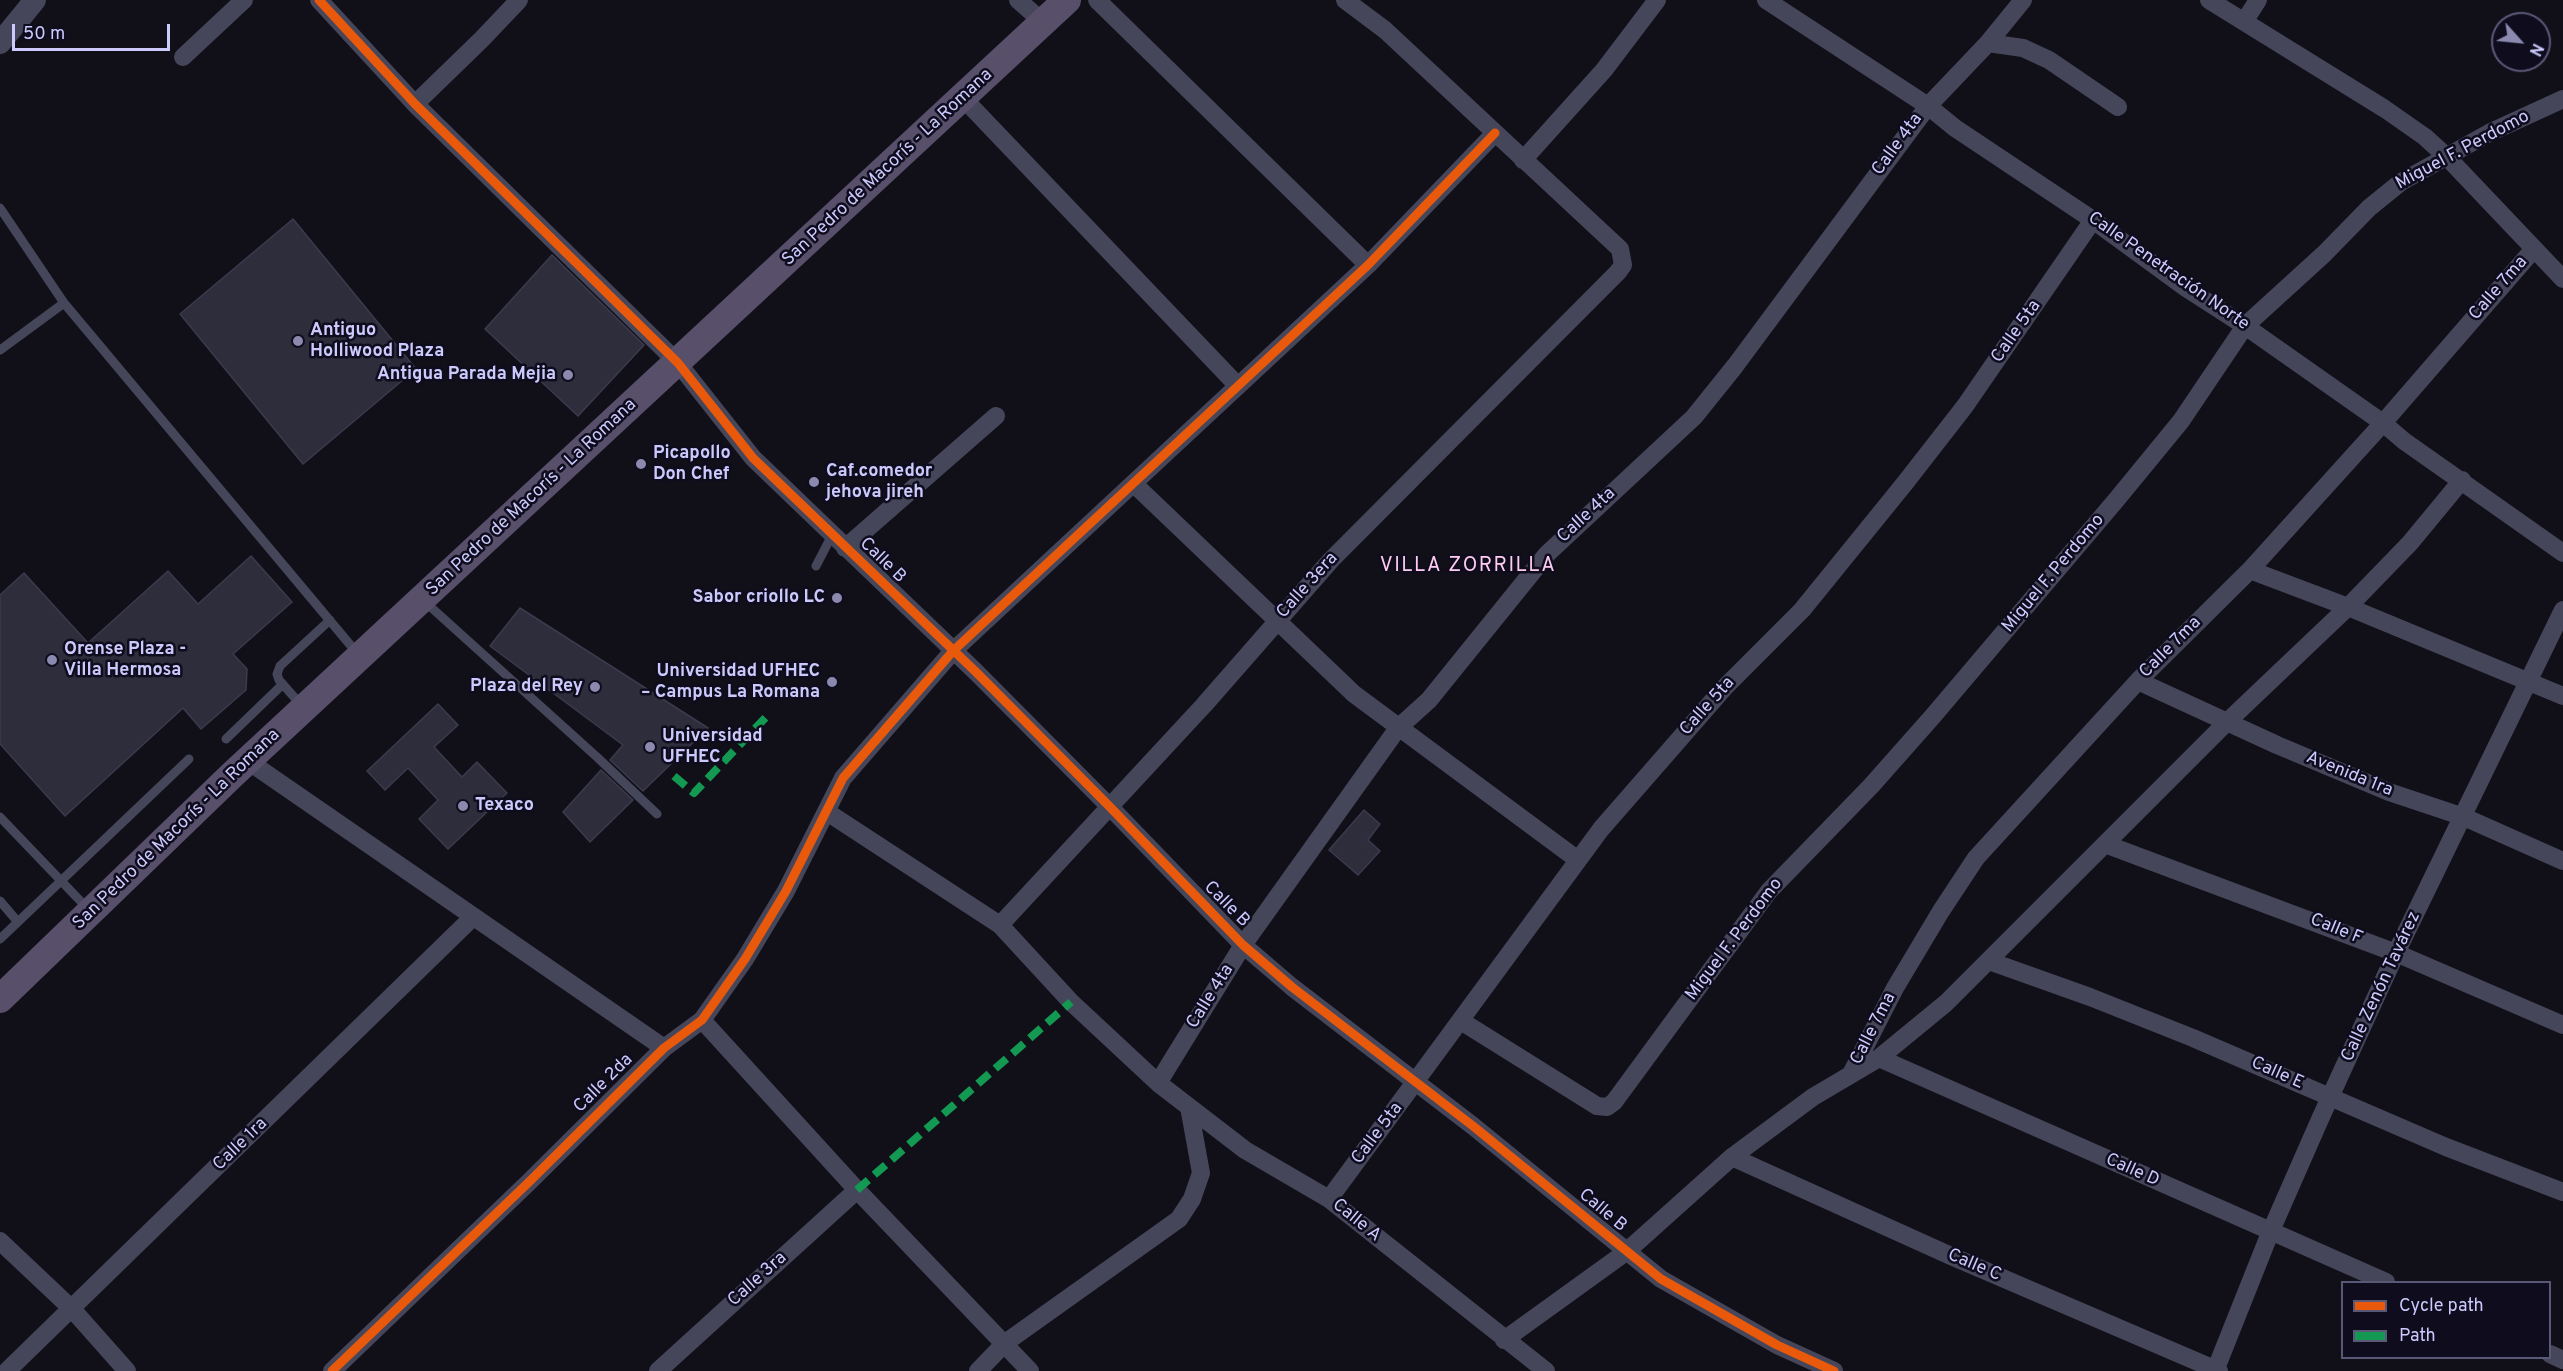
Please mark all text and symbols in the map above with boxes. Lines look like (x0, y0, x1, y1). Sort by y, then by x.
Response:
scale bar (15, 12, 172, 50)
north arrow (2491, 12, 2551, 72)
text: 50 m (23, 23, 65, 46)
text: N (2524, 40, 2547, 59)
street label: San Pedro de Macorís - La Romana (778, 65, 998, 271)
street label: Miguel F. Perdomo (2393, 107, 2533, 195)
street label: Calle 4ta (1868, 110, 1928, 180)
street label: Calle Penetración Norte (2083, 208, 2253, 336)
street label: Calle 7ma (2465, 252, 2533, 326)
street label: Calle 5ta (1988, 296, 2046, 368)
place label: Antiguo Holliwood Plaza (310, 320, 444, 362)
marker: Antiguo Holliwood Plaza (291, 334, 305, 348)
place label: Antigua Parada Mejia (377, 364, 556, 386)
marker: Antigua Parada Mejia (561, 368, 575, 382)
street label: San Pedro de Macorís - La Romana (422, 395, 642, 601)
place label: Picapollo Don Chef (653, 443, 731, 486)
marker: Picapollo Don Chef (634, 457, 648, 471)
place label: Caf.comedor jehova jireh (826, 461, 932, 504)
marker: Caf.comedor jehova jireh (807, 475, 821, 489)
street label: Calle 4ta (1553, 484, 1621, 548)
street label: Miguel F. Perdomo (1998, 510, 2110, 638)
street label: Calle B (854, 534, 910, 588)
street label: Calle 3era (1273, 549, 1343, 623)
district label: VILLA ZORRILLA (1380, 555, 1556, 579)
place label: Sabor criollo LC (692, 587, 825, 609)
marker: Sabor criollo LC (830, 591, 844, 605)
street label: Calle 7ma (2136, 613, 2206, 683)
place label: Orense Plaza - Villa Hermosa (64, 639, 187, 682)
marker: Orense Plaza - Villa Hermosa (45, 653, 59, 667)
place label: Universidad UFHEC – Campus La Romana (641, 661, 820, 704)
street label: Calle 5ta (1676, 673, 1740, 741)
marker: Universidad UFHEC – Campus La Romana (825, 675, 839, 689)
place label: Plaza del Rey (470, 676, 583, 698)
marker: Plaza del Rey (588, 680, 602, 694)
street label: San Pedro de Macorís - La Romana (69, 725, 285, 935)
place label: Universidad UFHEC (662, 726, 763, 768)
marker: Universidad UFHEC (643, 740, 657, 754)
street label: Avenida 1ra (2302, 748, 2396, 802)
place label: Texaco (475, 795, 534, 817)
marker: Texaco (456, 799, 470, 813)
street label: Miguel F. Perdomo (1682, 874, 1788, 1006)
street label: Calle B (1198, 877, 1254, 933)
street label: Calle Zenón Tavárez (2338, 909, 2426, 1065)
street label: Calle F (2307, 910, 2365, 950)
street label: Calle 4ta (1183, 961, 1239, 1033)
street label: Calle 7ma (1847, 989, 1901, 1069)
street label: Calle 2da (570, 1050, 638, 1118)
street label: Calle E (2247, 1053, 2307, 1095)
street label: Calle 5ta (1348, 1099, 1408, 1169)
street label: Calle 1ra (209, 1114, 273, 1176)
street label: Calle D (2102, 1150, 2162, 1192)
street label: Calle B (1574, 1185, 1630, 1237)
street label: Calle A (1327, 1195, 1385, 1247)
street label: Calle C (1944, 1245, 2004, 1287)
street label: Calle 3ra (724, 1248, 792, 1312)
legend (2341, 1281, 2551, 1359)
text: Cycle path (2399, 1295, 2484, 1318)
text: Path (2399, 1325, 2436, 1348)

